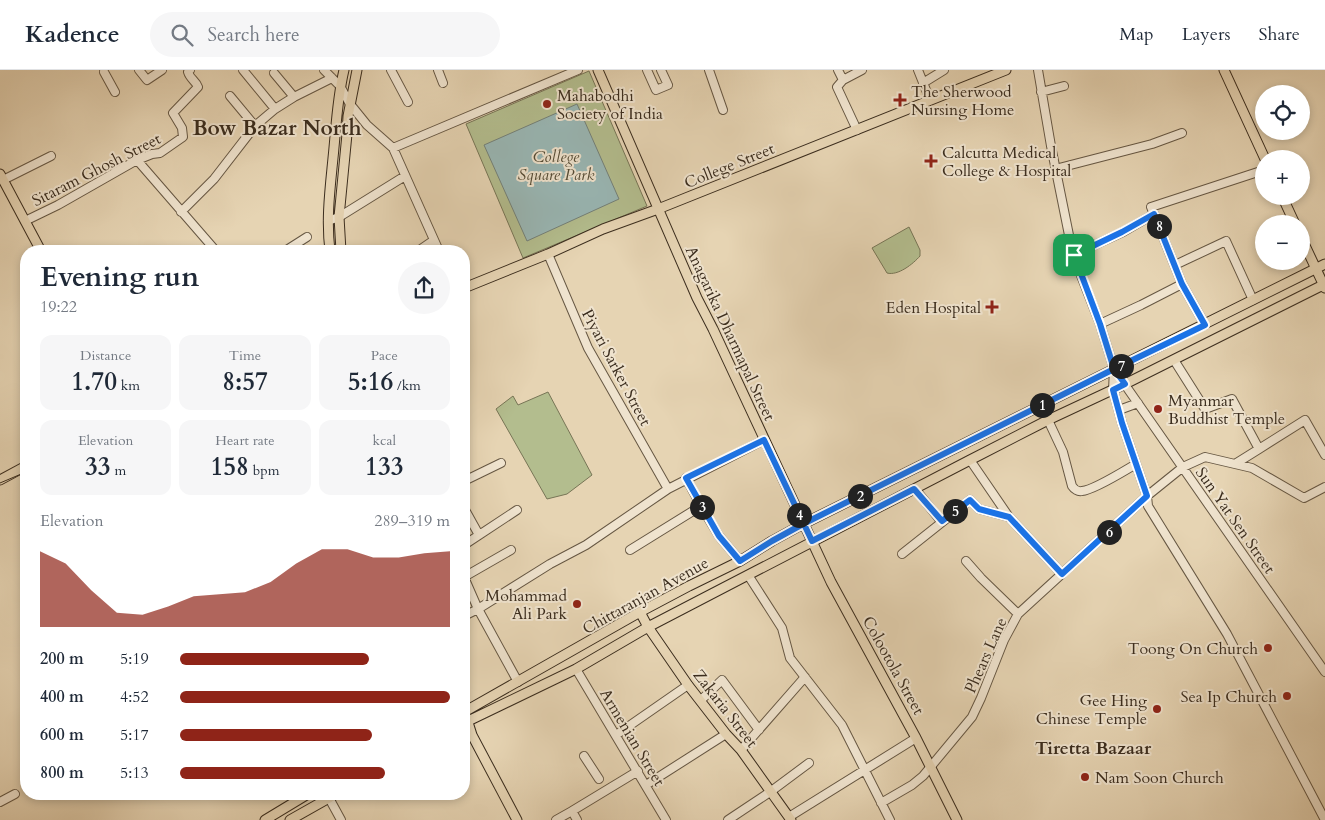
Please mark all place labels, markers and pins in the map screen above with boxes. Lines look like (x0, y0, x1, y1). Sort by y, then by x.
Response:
place label: The Sherwood Nursing Home (911, 81, 1014, 121)
place label: Mahabodhi Society of India (557, 85, 663, 125)
marker: The Sherwood Nursing Home (893, 93, 907, 107)
marker: Mahabodhi Society of India (541, 98, 553, 110)
place label: Calcutta Medical College & Hospital (942, 142, 1071, 182)
marker: Calcutta Medical College & Hospital (924, 154, 938, 168)
pin: 8 (1146, 214, 1172, 238)
pin (1053, 234, 1095, 276)
place label: Eden Hospital (886, 297, 981, 319)
marker: Eden Hospital (985, 300, 999, 314)
pin: 7 (1108, 354, 1134, 378)
place label: Myanmar Buddhist Temple (1168, 390, 1285, 430)
pin: 1 (1030, 392, 1054, 418)
marker: Myanmar Buddhist Temple (1152, 403, 1164, 415)
pin: 2 (848, 484, 872, 508)
pin: 3 (690, 494, 714, 520)
pin: 5 (942, 498, 968, 524)
pin: 4 (786, 502, 812, 528)
pin: 6 (1096, 520, 1122, 544)
place label: Mohammad Ali Park (485, 585, 567, 625)
marker: Mohammad Ali Park (571, 598, 583, 610)
place label: Toong On Church (1128, 638, 1258, 660)
marker: Toong On Church (1262, 642, 1274, 654)
place label: Sea Ip Church (1181, 686, 1277, 708)
place label: Gee Hing Chinese Temple (1036, 690, 1147, 730)
marker: Sea Ip Church (1281, 690, 1293, 702)
marker: Gee Hing Chinese Temple (1151, 703, 1163, 715)
place label: Nam Soon Church (1095, 767, 1224, 789)
marker: Nam Soon Church (1079, 771, 1091, 783)

